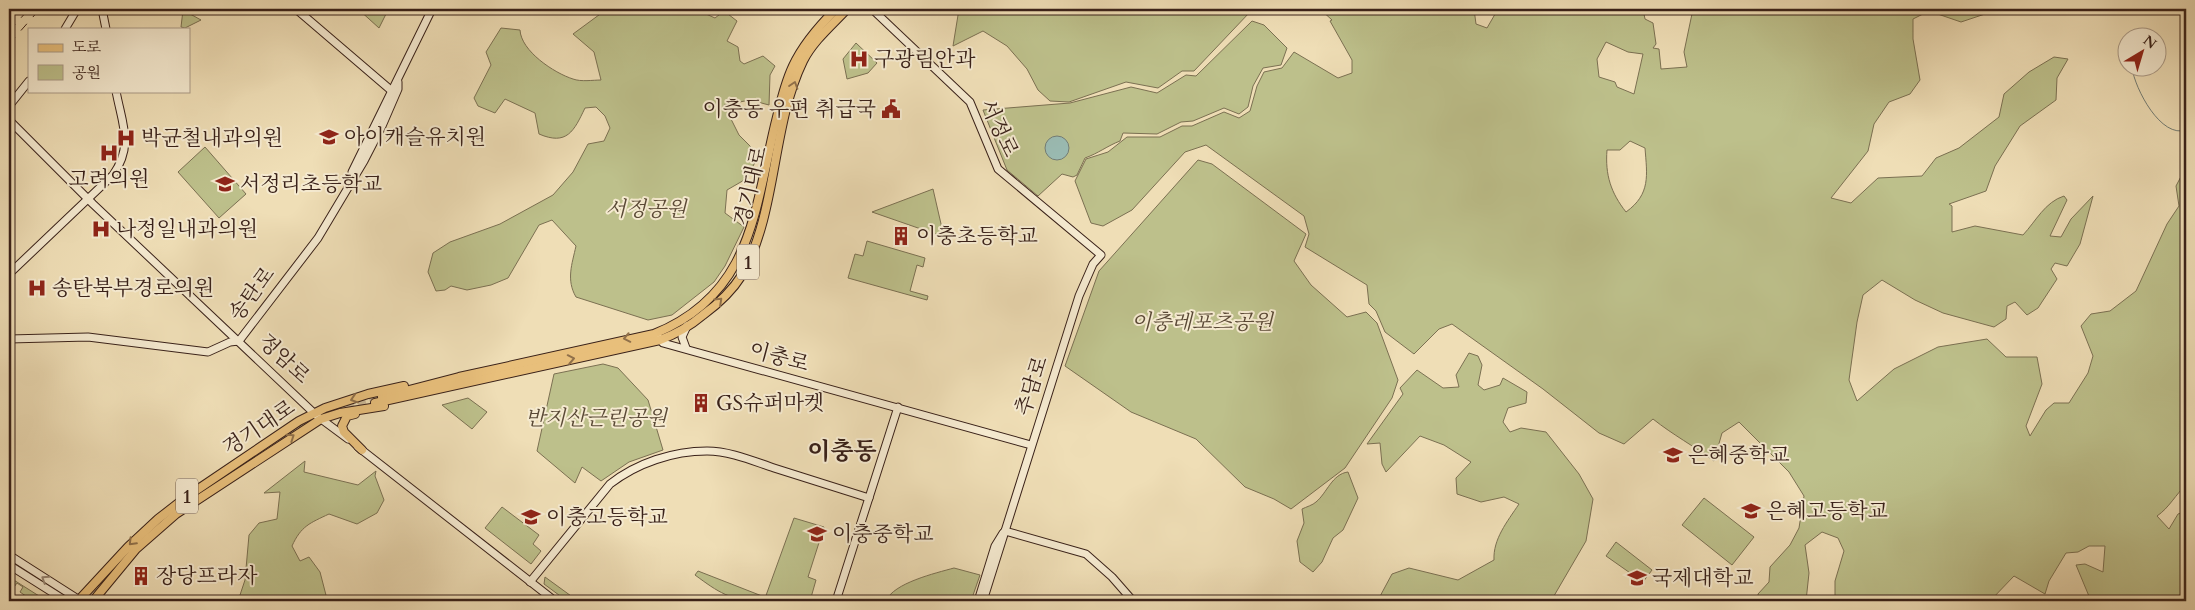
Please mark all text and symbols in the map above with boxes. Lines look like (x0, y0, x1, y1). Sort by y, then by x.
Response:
legend (28, 28, 190, 92)
north arrow (2118, 28, 2168, 78)
text: N (2139, 31, 2160, 53)
text: 도로 (72, 37, 101, 57)
place label: 구광림안과 (874, 45, 976, 74)
hospital icon: 구광림안과 (848, 48, 870, 70)
text: 공원 (72, 63, 101, 83)
one-way arrow (788, 81, 798, 89)
street label: 서정로 (973, 94, 1025, 162)
place label: 이충동 우편 취급국 (702, 95, 876, 124)
public building icon: 이충동 우편 취급국 (880, 98, 902, 120)
place label: 아이캐슬유치원 (344, 123, 486, 152)
place label: 박균철내과의원 (141, 124, 283, 153)
school or university icon: 아이캐슬유치원 (318, 126, 340, 148)
hospital icon: 박균철내과의원 (115, 127, 137, 149)
hospital icon: 고려의원 (98, 142, 120, 164)
street label: 경기대로 (728, 143, 774, 229)
place label: 고려의원 (68, 165, 150, 194)
place label: 서정리초등학교 (240, 170, 382, 199)
school or university icon: 서정리초등학교 (214, 173, 236, 195)
park label: 서정공원 (605, 195, 688, 224)
place label: 나정일내과의원 (116, 215, 258, 244)
hospital icon: 나정일내과의원 (90, 218, 112, 240)
place label: 이충초등학교 (916, 222, 1038, 251)
building icon: 이충초등학교 (890, 225, 912, 247)
road number: 1 (737, 244, 759, 280)
street label: 송탄로 (222, 261, 282, 327)
place label: 송탄북부경로의원 (52, 274, 214, 303)
hospital icon: 송탄북부경로의원 (26, 277, 48, 299)
one-way arrow (714, 298, 723, 307)
park label: 이충레포츠공원 (1131, 308, 1275, 337)
street label: 정암로 (252, 328, 316, 390)
one-way arrow (623, 333, 632, 343)
street label: 이충로 (746, 335, 812, 379)
street label: 추담로 (1009, 353, 1055, 419)
one-way arrow (567, 355, 576, 365)
place label: GS슈퍼마켓 (716, 389, 824, 418)
building icon: GS슈퍼마켓 (690, 392, 712, 414)
street label: 경기대로 (217, 393, 301, 463)
one-way arrow (350, 393, 359, 403)
park label: 반지산근린공원 (525, 404, 669, 433)
one-way arrow (285, 434, 294, 443)
district label: 이충동 (807, 435, 877, 468)
place label: 은혜중학교 (1688, 441, 1789, 470)
school or university icon: 은혜중학교 (1662, 444, 1684, 466)
road number: 1 (176, 478, 198, 514)
place label: 은혜고등학교 (1766, 497, 1888, 526)
school or university icon: 은혜고등학교 (1740, 500, 1762, 522)
place label: 이충고등학교 (546, 503, 668, 532)
school or university icon: 이충고등학교 (520, 506, 542, 528)
place label: 이충중학교 (832, 520, 933, 549)
school or university icon: 이충중학교 (806, 523, 828, 545)
one-way arrow (129, 537, 138, 546)
place label: 장당프라자 (156, 562, 258, 591)
place label: 국제대학교 (1652, 564, 1753, 593)
building icon: 장당프라자 (130, 565, 152, 587)
school or university icon: 국제대학교 (1626, 567, 1648, 589)
one-way arrow (41, 575, 50, 585)

